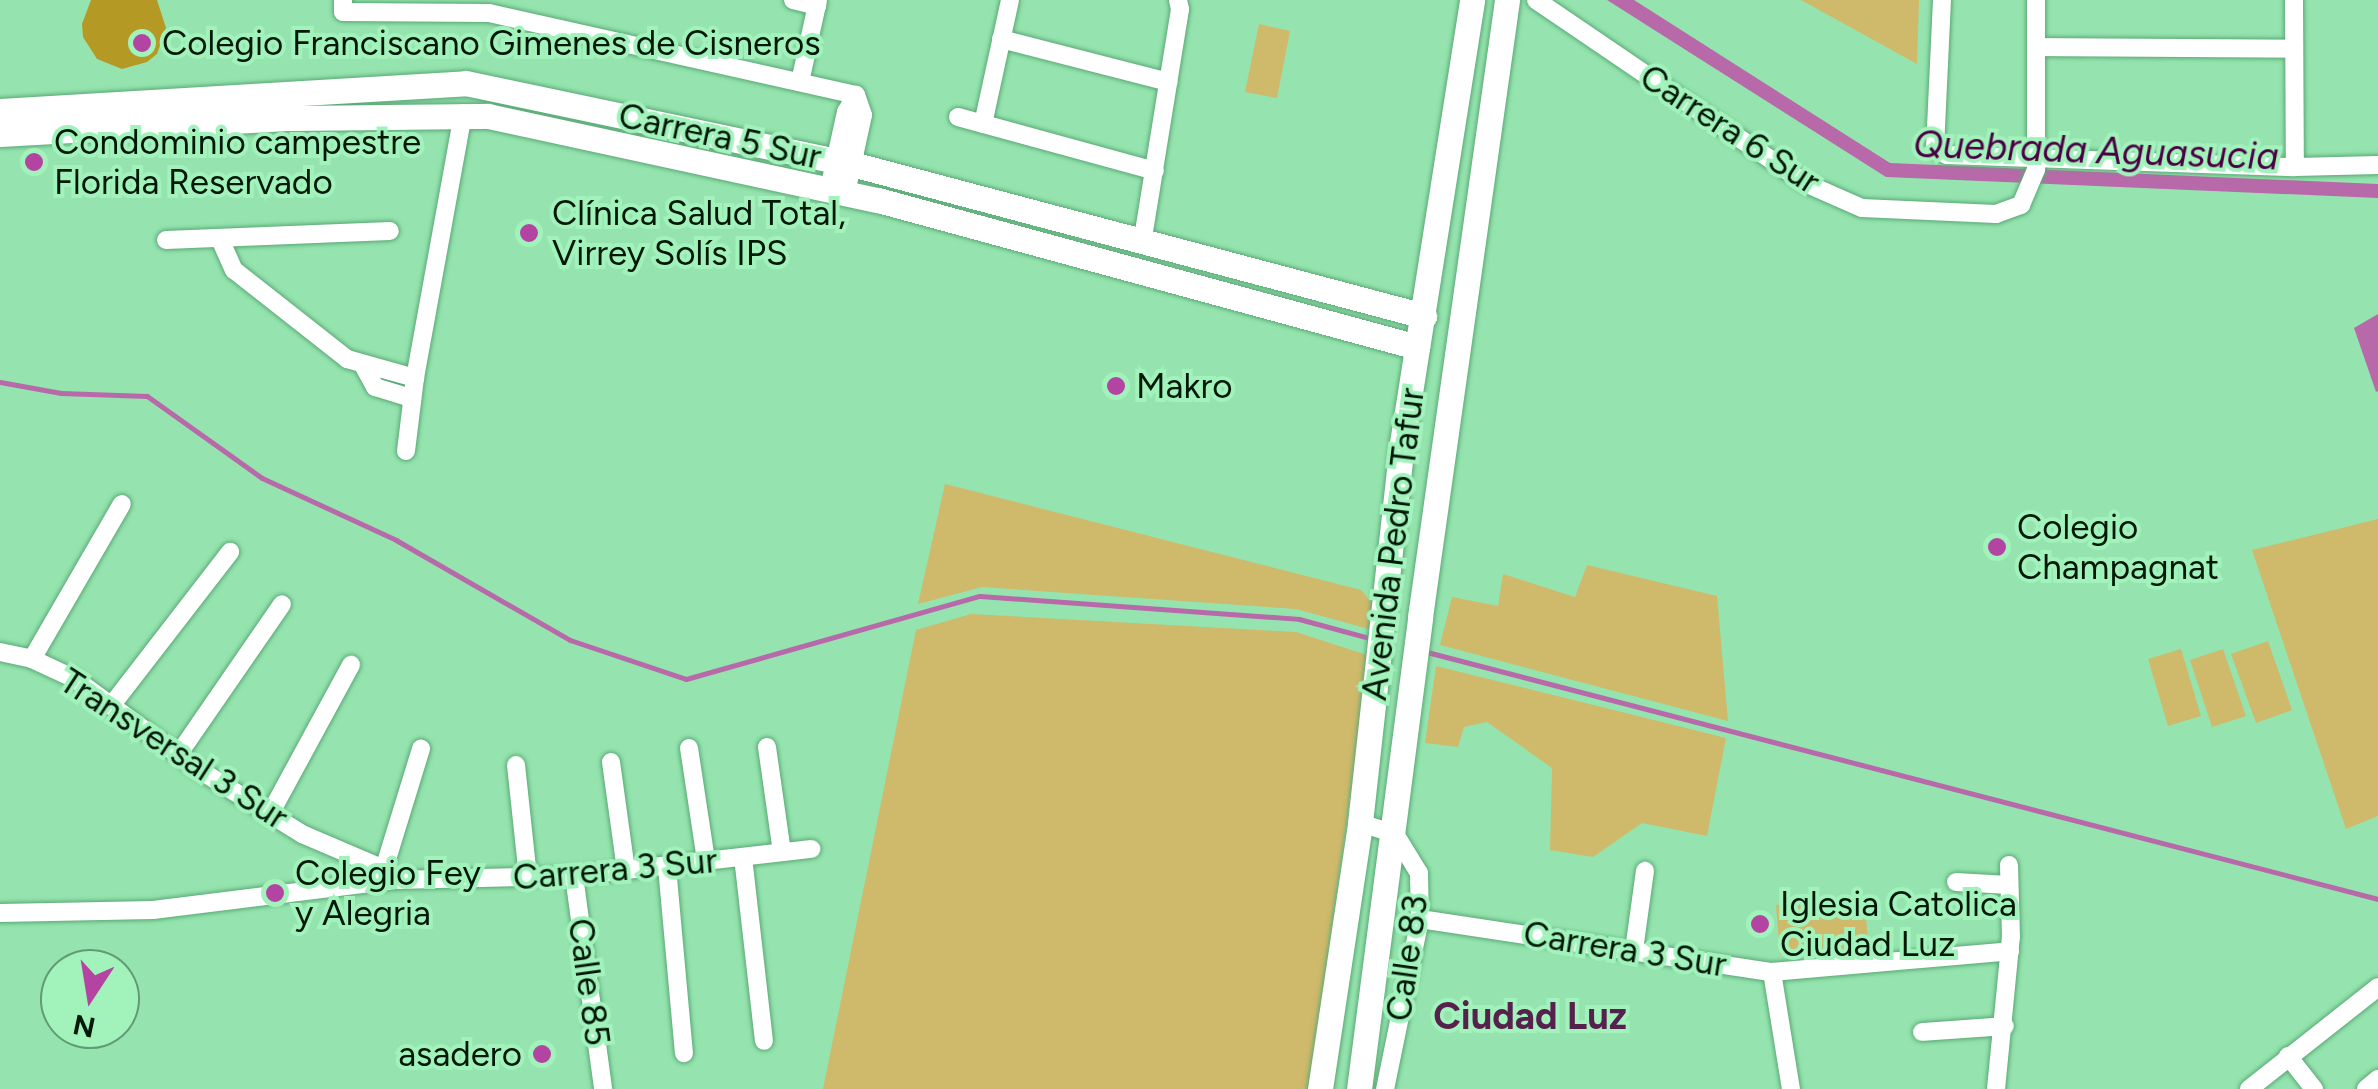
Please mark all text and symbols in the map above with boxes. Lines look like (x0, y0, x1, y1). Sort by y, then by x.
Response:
place label: Colegio Franciscano Gimenes de Cisneros (162, 22, 821, 64)
marker: Colegio Franciscano Gimenes de Cisneros (131, 32, 153, 54)
street label: Carrera 6 Sur (1632, 55, 1828, 203)
street label: Carrera 5 Sur (615, 94, 825, 178)
place label: Condominio campestre Florida Reservado (54, 121, 421, 203)
water label: Quebrada Aguasucia (1913, 122, 2279, 180)
marker: Condominio campestre Florida Reservado (23, 151, 45, 173)
place label: Clínica Salud Total, Virrey Solís IPS (552, 192, 846, 274)
marker: Clínica Salud Total, Virrey Solís IPS (516, 220, 542, 246)
place label: Makro (1136, 365, 1233, 407)
marker: Makro (1105, 375, 1127, 397)
street label: Avenida Pedro Tafur (1353, 385, 1433, 703)
place label: Colegio Champagnat (2017, 506, 2219, 588)
marker: Colegio Champagnat (1986, 536, 2008, 558)
street label: Transversal 3 Sur (52, 660, 296, 838)
street label: Carrera 3 Sur (511, 839, 719, 899)
place label: Colegio Fey y Alegria (295, 852, 481, 934)
marker: Colegio Fey y Alegria (264, 882, 286, 904)
place label: Iglesia Catolica Ciudad Luz (1780, 883, 2017, 965)
street label: Calle 83 (1377, 892, 1437, 1024)
street label: Carrera 3 Sur (1521, 912, 1729, 986)
marker: Iglesia Catolica Ciudad Luz (1749, 913, 1771, 935)
street label: Calle 85 (559, 916, 619, 1048)
north arrow (40, 949, 140, 1049)
district label: Ciudad Luz (1433, 994, 1627, 1040)
text: N (70, 1008, 98, 1045)
place label: asadero (398, 1033, 522, 1075)
marker: asadero (531, 1043, 553, 1065)

